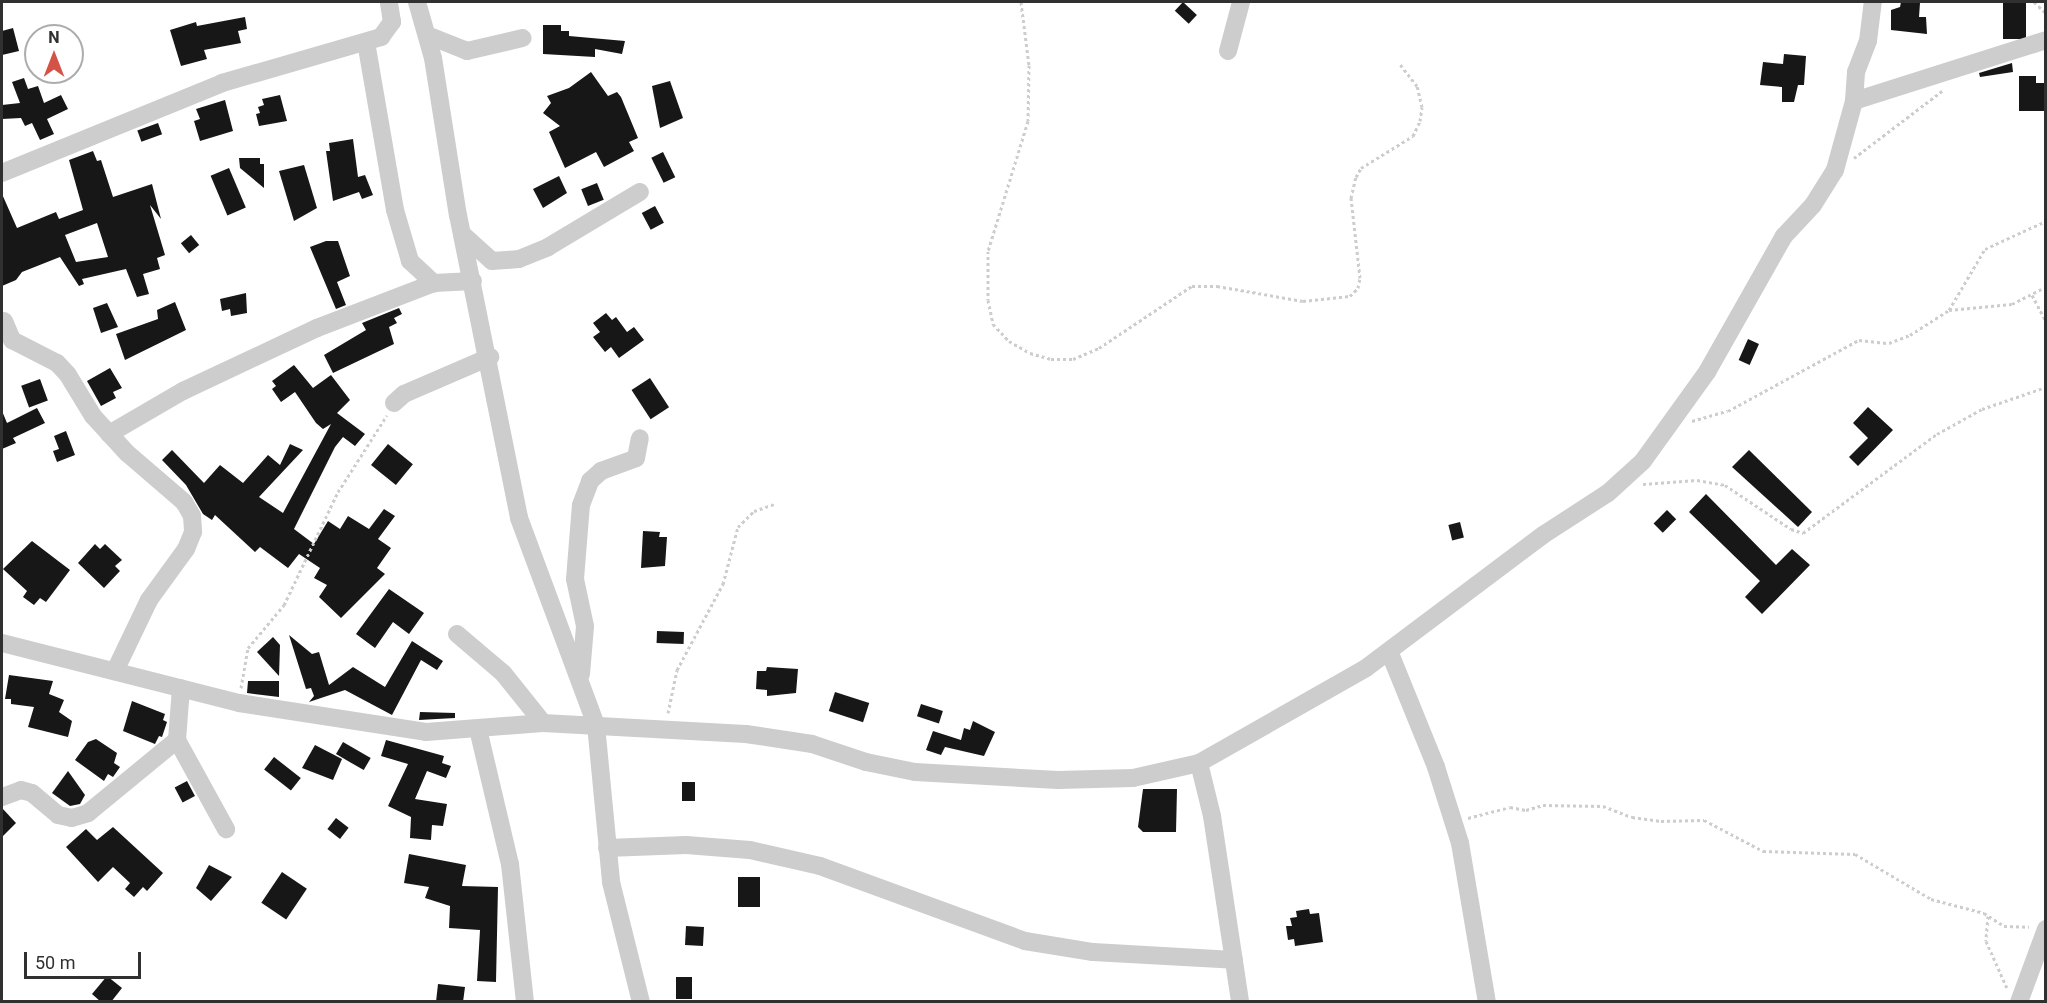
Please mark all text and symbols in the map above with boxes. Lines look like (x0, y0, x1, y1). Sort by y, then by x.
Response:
north arrow (24, 24, 84, 84)
text: N (48, 28, 60, 47)
scale bar (27, 940, 144, 978)
text: 50 m (35, 952, 75, 973)

